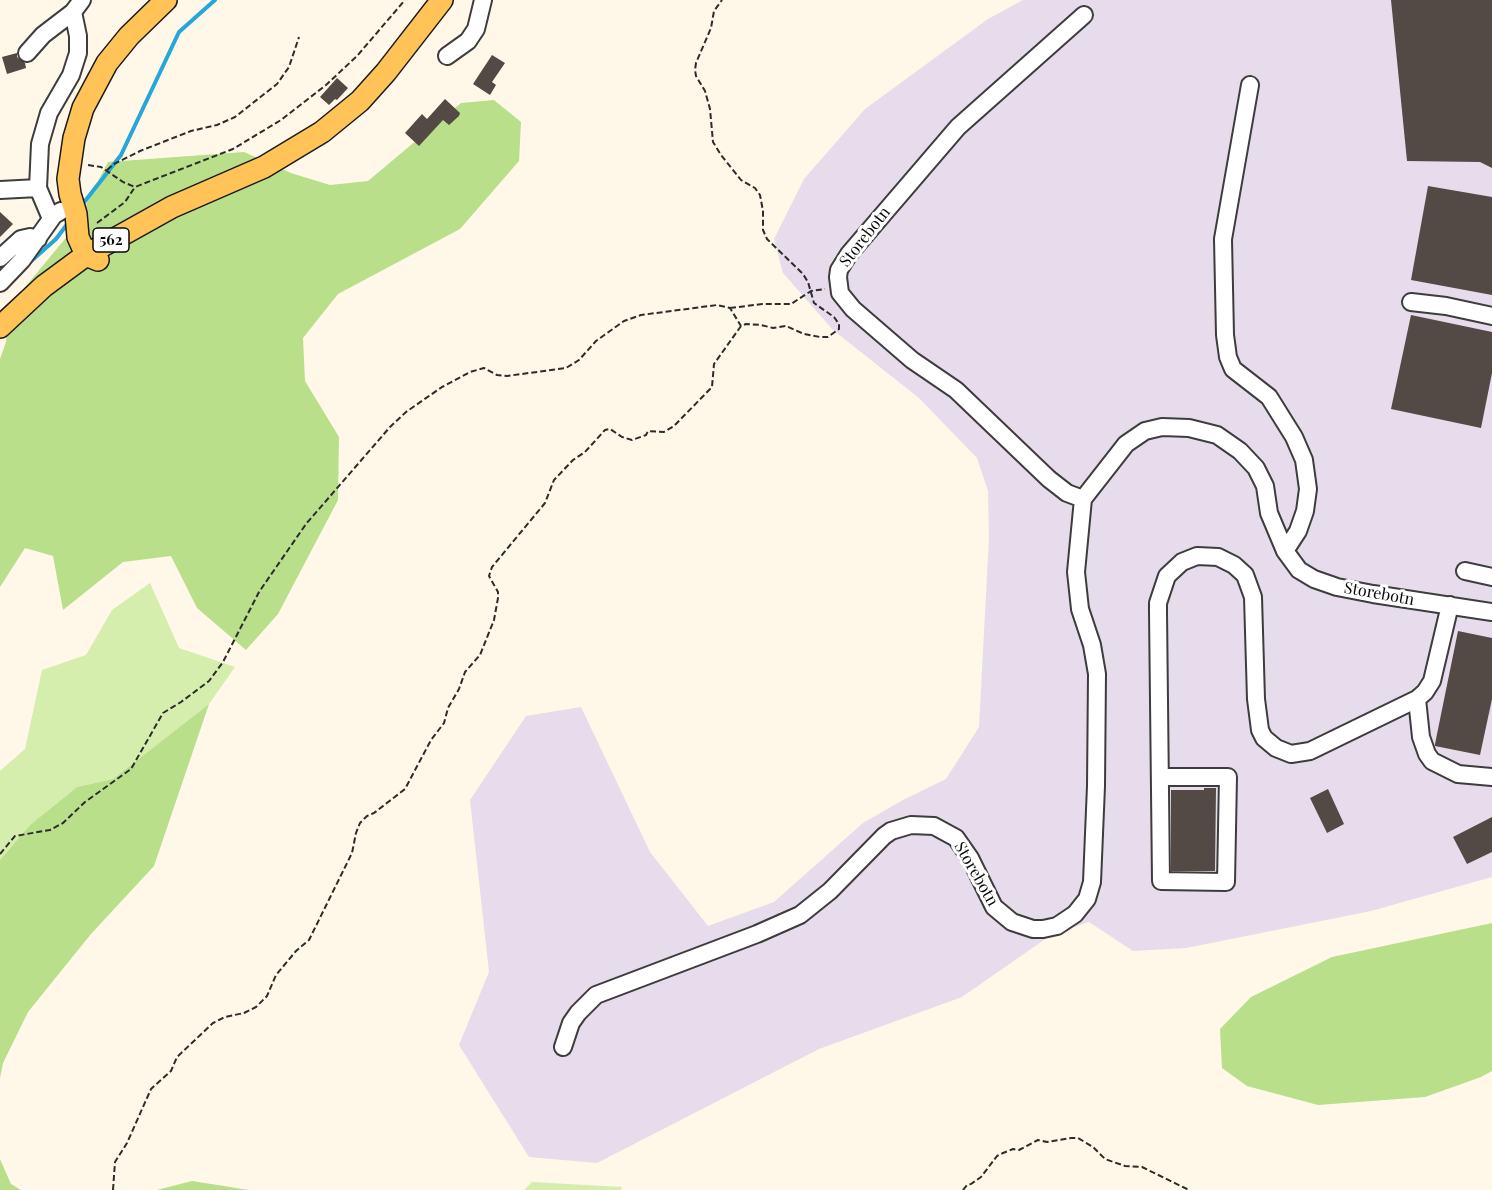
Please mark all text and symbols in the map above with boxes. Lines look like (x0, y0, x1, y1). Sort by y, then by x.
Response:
street label: Storebotn (836, 203, 894, 271)
road number: 562 (93, 228, 129, 252)
street label: Storebotn (1342, 578, 1416, 610)
street label: Storebotn (950, 838, 1002, 910)

